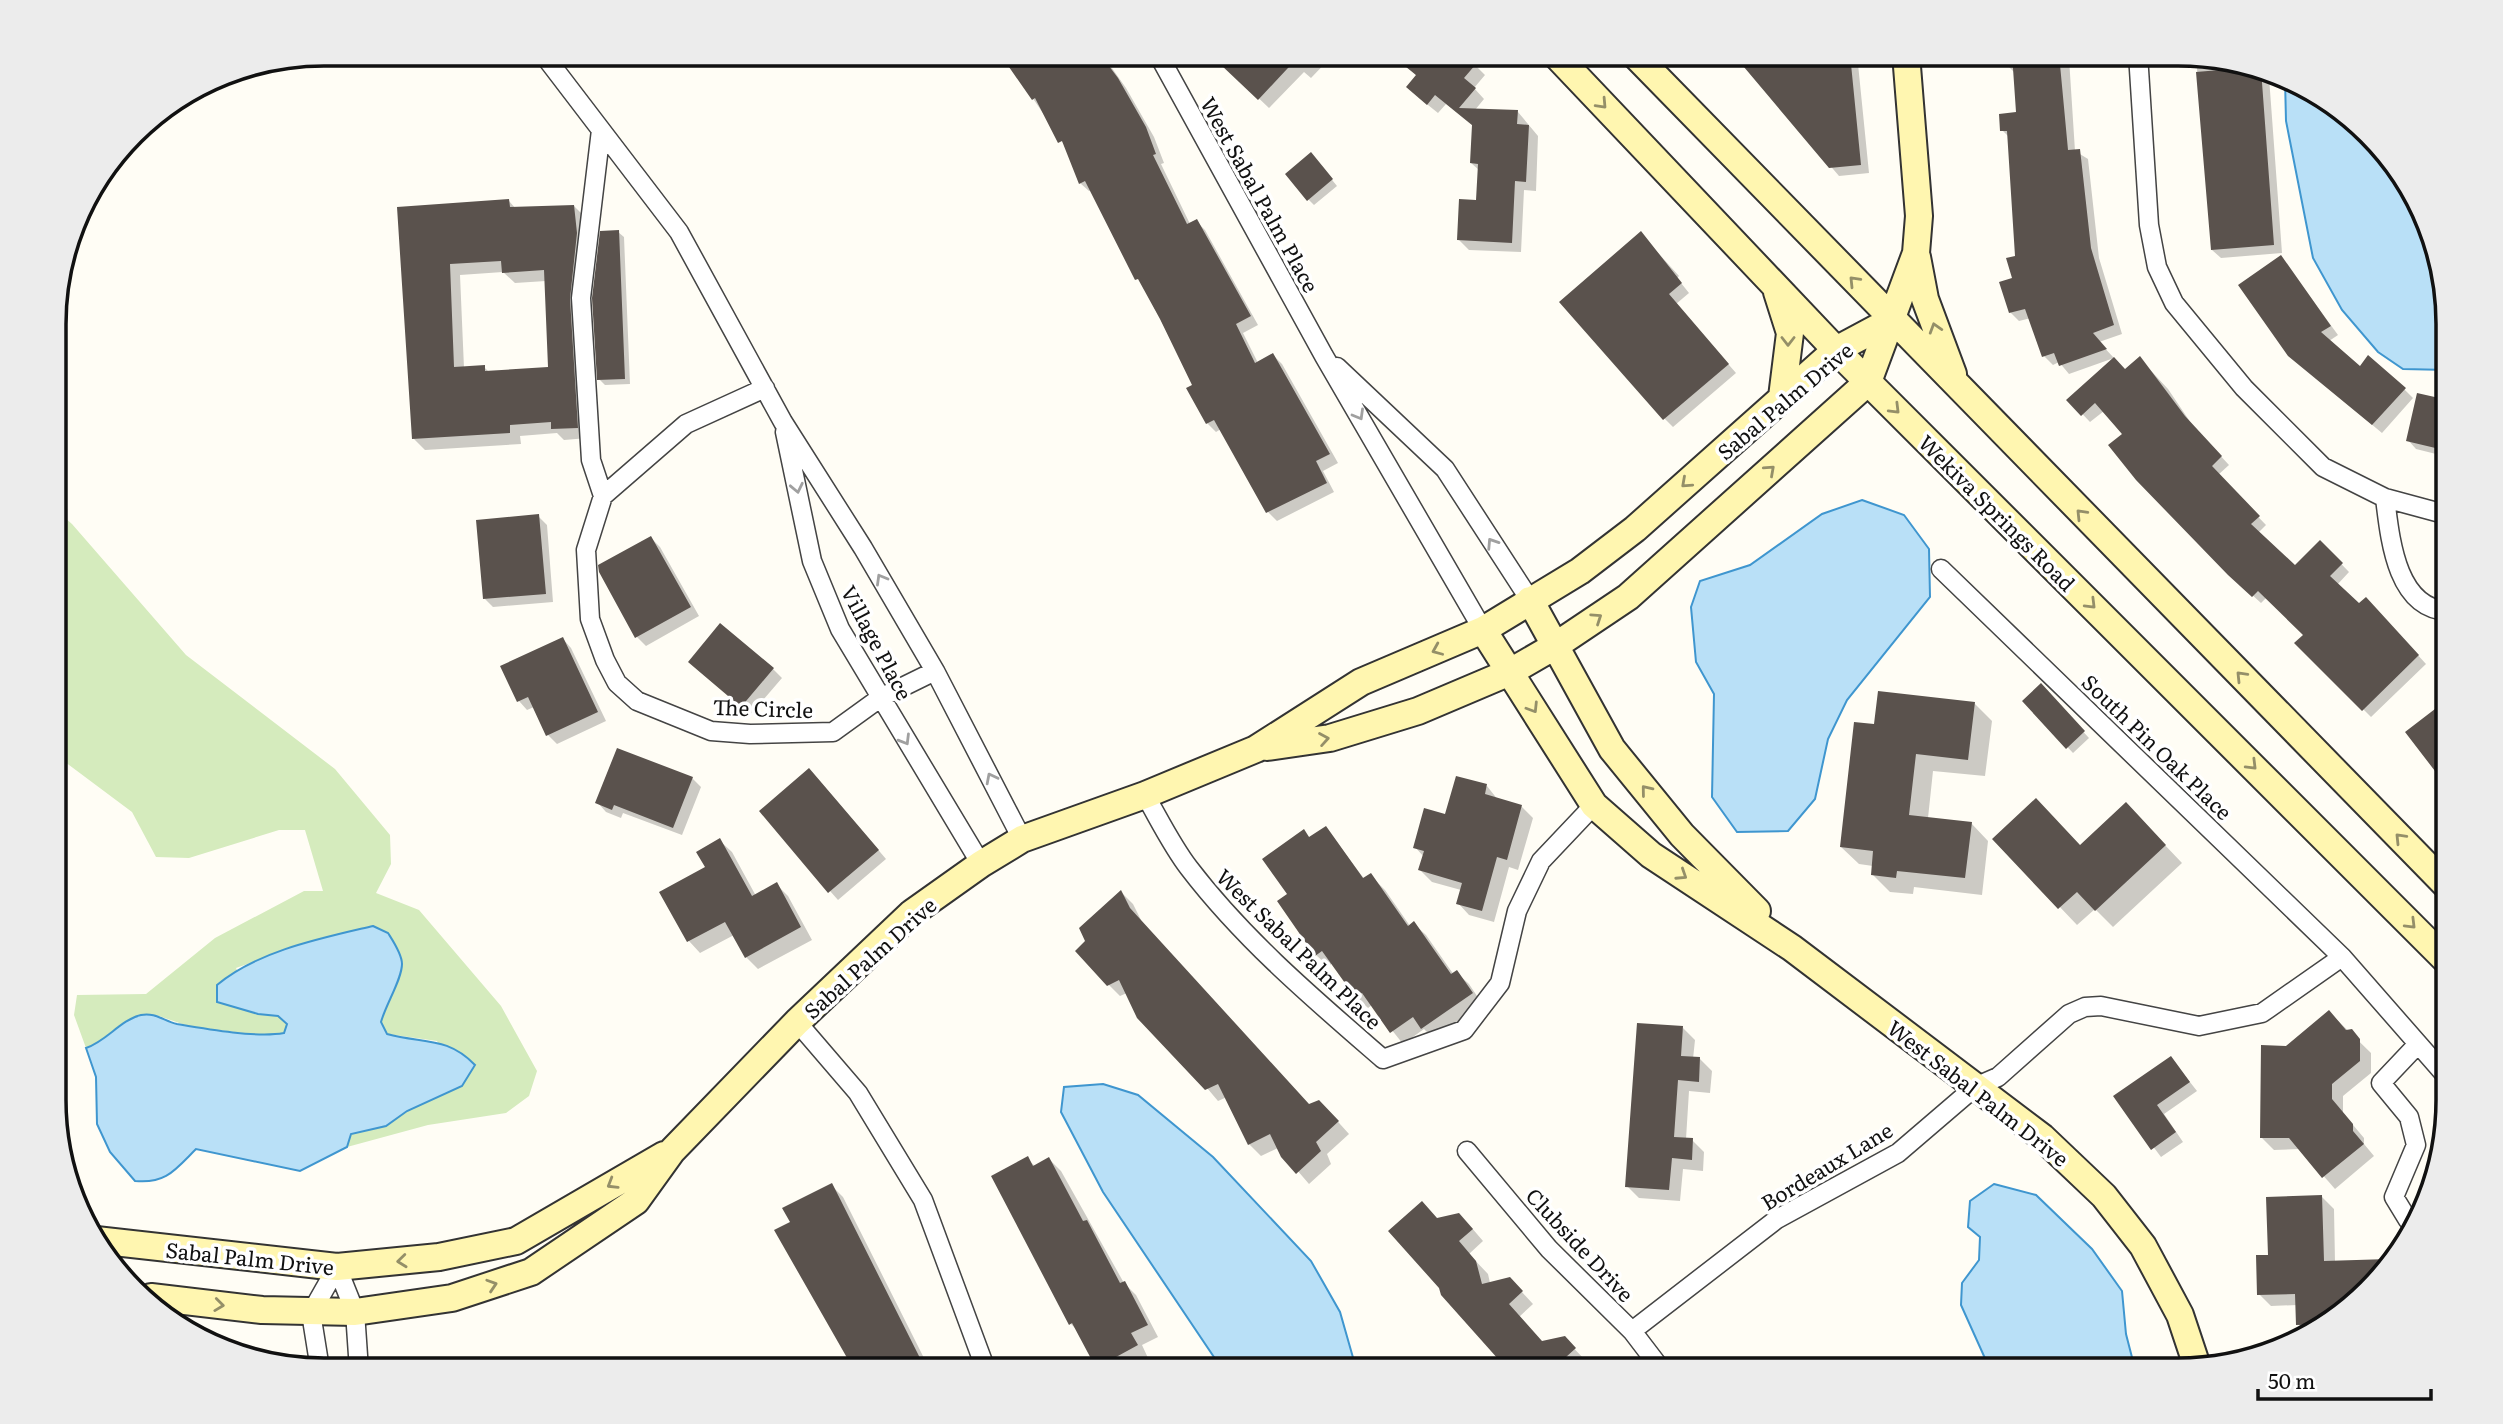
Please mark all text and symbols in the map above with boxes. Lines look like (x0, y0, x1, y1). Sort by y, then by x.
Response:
street label: West Sabal Palm Place (1194, 90, 1328, 298)
one-way arrow (1593, 96, 1606, 109)
one-way arrow (1850, 276, 1863, 289)
one-way arrow (1928, 323, 1943, 335)
street label: Sabal Palm Drive (1709, 334, 1859, 466)
one-way arrow (1780, 337, 1796, 347)
one-way arrow (1887, 401, 1899, 413)
one-way arrow (1350, 408, 1363, 421)
street label: Wekiva Springs Road (1913, 427, 2083, 597)
one-way arrow (1762, 466, 1775, 478)
one-way arrow (1681, 475, 1694, 487)
one-way arrow (789, 482, 804, 494)
one-way arrow (2077, 509, 2090, 522)
one-way arrow (1488, 538, 1501, 551)
one-way arrow (876, 573, 889, 586)
street label: Village Place (835, 579, 921, 705)
one-way arrow (2082, 596, 2095, 609)
one-way arrow (1589, 613, 1602, 626)
one-way arrow (1432, 642, 1444, 656)
street label: South Pin Oak Place (2076, 666, 2240, 826)
one-way arrow (2236, 671, 2249, 684)
street label: The Circle (712, 690, 814, 724)
one-way arrow (1524, 701, 1537, 714)
one-way arrow (1318, 732, 1330, 747)
one-way arrow (897, 733, 910, 746)
one-way arrow (2243, 757, 2256, 770)
one-way arrow (985, 773, 999, 786)
one-way arrow (1641, 786, 1654, 798)
one-way arrow (2396, 834, 2409, 847)
street label: West Sabal Palm Place (1210, 861, 1390, 1035)
one-way arrow (1675, 867, 1688, 880)
street label: Sabal Palm Drive (796, 889, 942, 1025)
one-way arrow (2403, 916, 2416, 929)
street label: West Sabal Palm Drive (1882, 1011, 2076, 1173)
street label: Bordeaux Lane (1754, 1113, 1898, 1217)
one-way arrow (607, 1176, 620, 1189)
street label: Clubside Drive (1520, 1180, 1642, 1308)
street label: Sabal Palm Drive (164, 1233, 336, 1281)
one-way arrow (396, 1253, 408, 1268)
one-way arrow (485, 1279, 498, 1293)
one-way arrow (213, 1298, 225, 1313)
scale bar (2258, 1358, 2431, 1402)
text: 50 m (2268, 1364, 2315, 1395)

